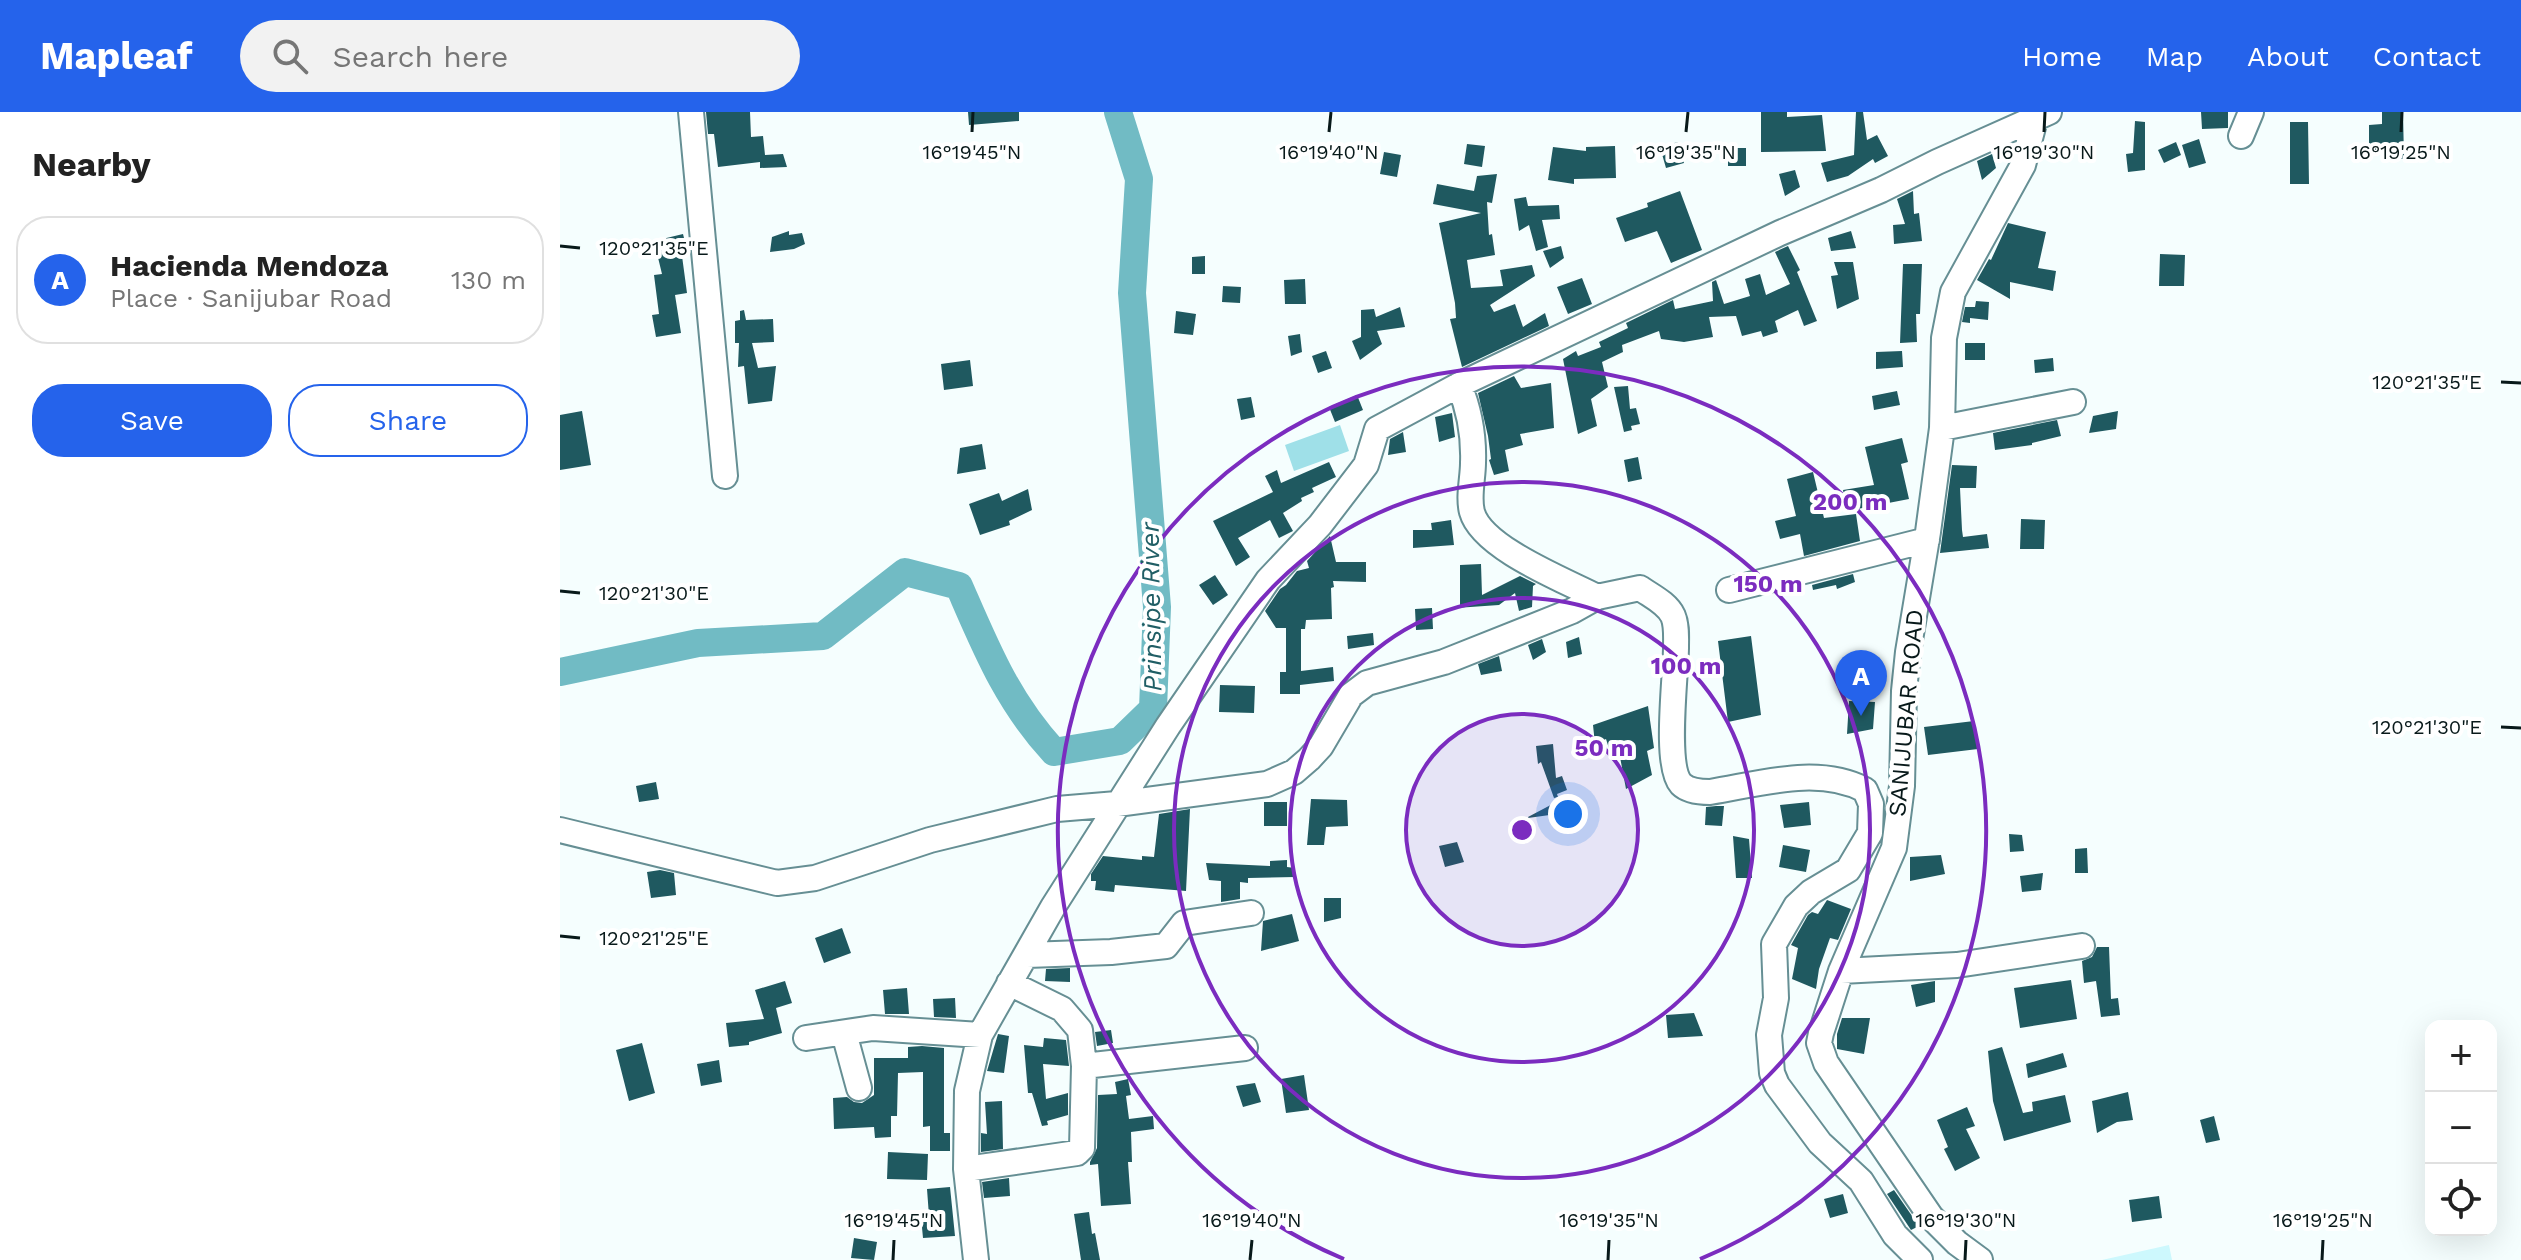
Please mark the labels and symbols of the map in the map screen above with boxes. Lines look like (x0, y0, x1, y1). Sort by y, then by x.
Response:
text: 16°19'45"N (923, 140, 1021, 164)
text: 16°19'40"N (1279, 140, 1379, 164)
text: 16°19'35"N (1636, 140, 1736, 164)
text: 16°19'30"N (1994, 140, 2094, 164)
text: 16°19'25"N (2351, 140, 2451, 164)
text: 120°21'35"E (599, 236, 709, 260)
text: 120°21'35"E (2372, 370, 2482, 394)
text: 200 m (1813, 488, 1887, 516)
water label: Prinsipe River (1135, 521, 1167, 692)
text: 150 m (1733, 570, 1803, 598)
text: 120°21'30"E (599, 581, 709, 605)
street label: SANIJUBAR ROAD (1883, 608, 1929, 818)
pin: A (1835, 650, 1887, 716)
text: 100 m (1651, 652, 1721, 680)
text: 120°21'30"E (2372, 715, 2482, 739)
text: 50 m (1575, 734, 1633, 762)
your location (1548, 794, 1588, 834)
centre of rings (1508, 816, 1536, 844)
text: 120°21'25"E (599, 926, 709, 950)
text: 16°19'45"N (845, 1208, 943, 1232)
text: 16°19'40"N (1202, 1208, 1302, 1232)
text: 16°19'35"N (1559, 1208, 1659, 1232)
text: 16°19'30"N (1916, 1208, 2016, 1232)
text: 16°19'25"N (2273, 1208, 2373, 1232)

